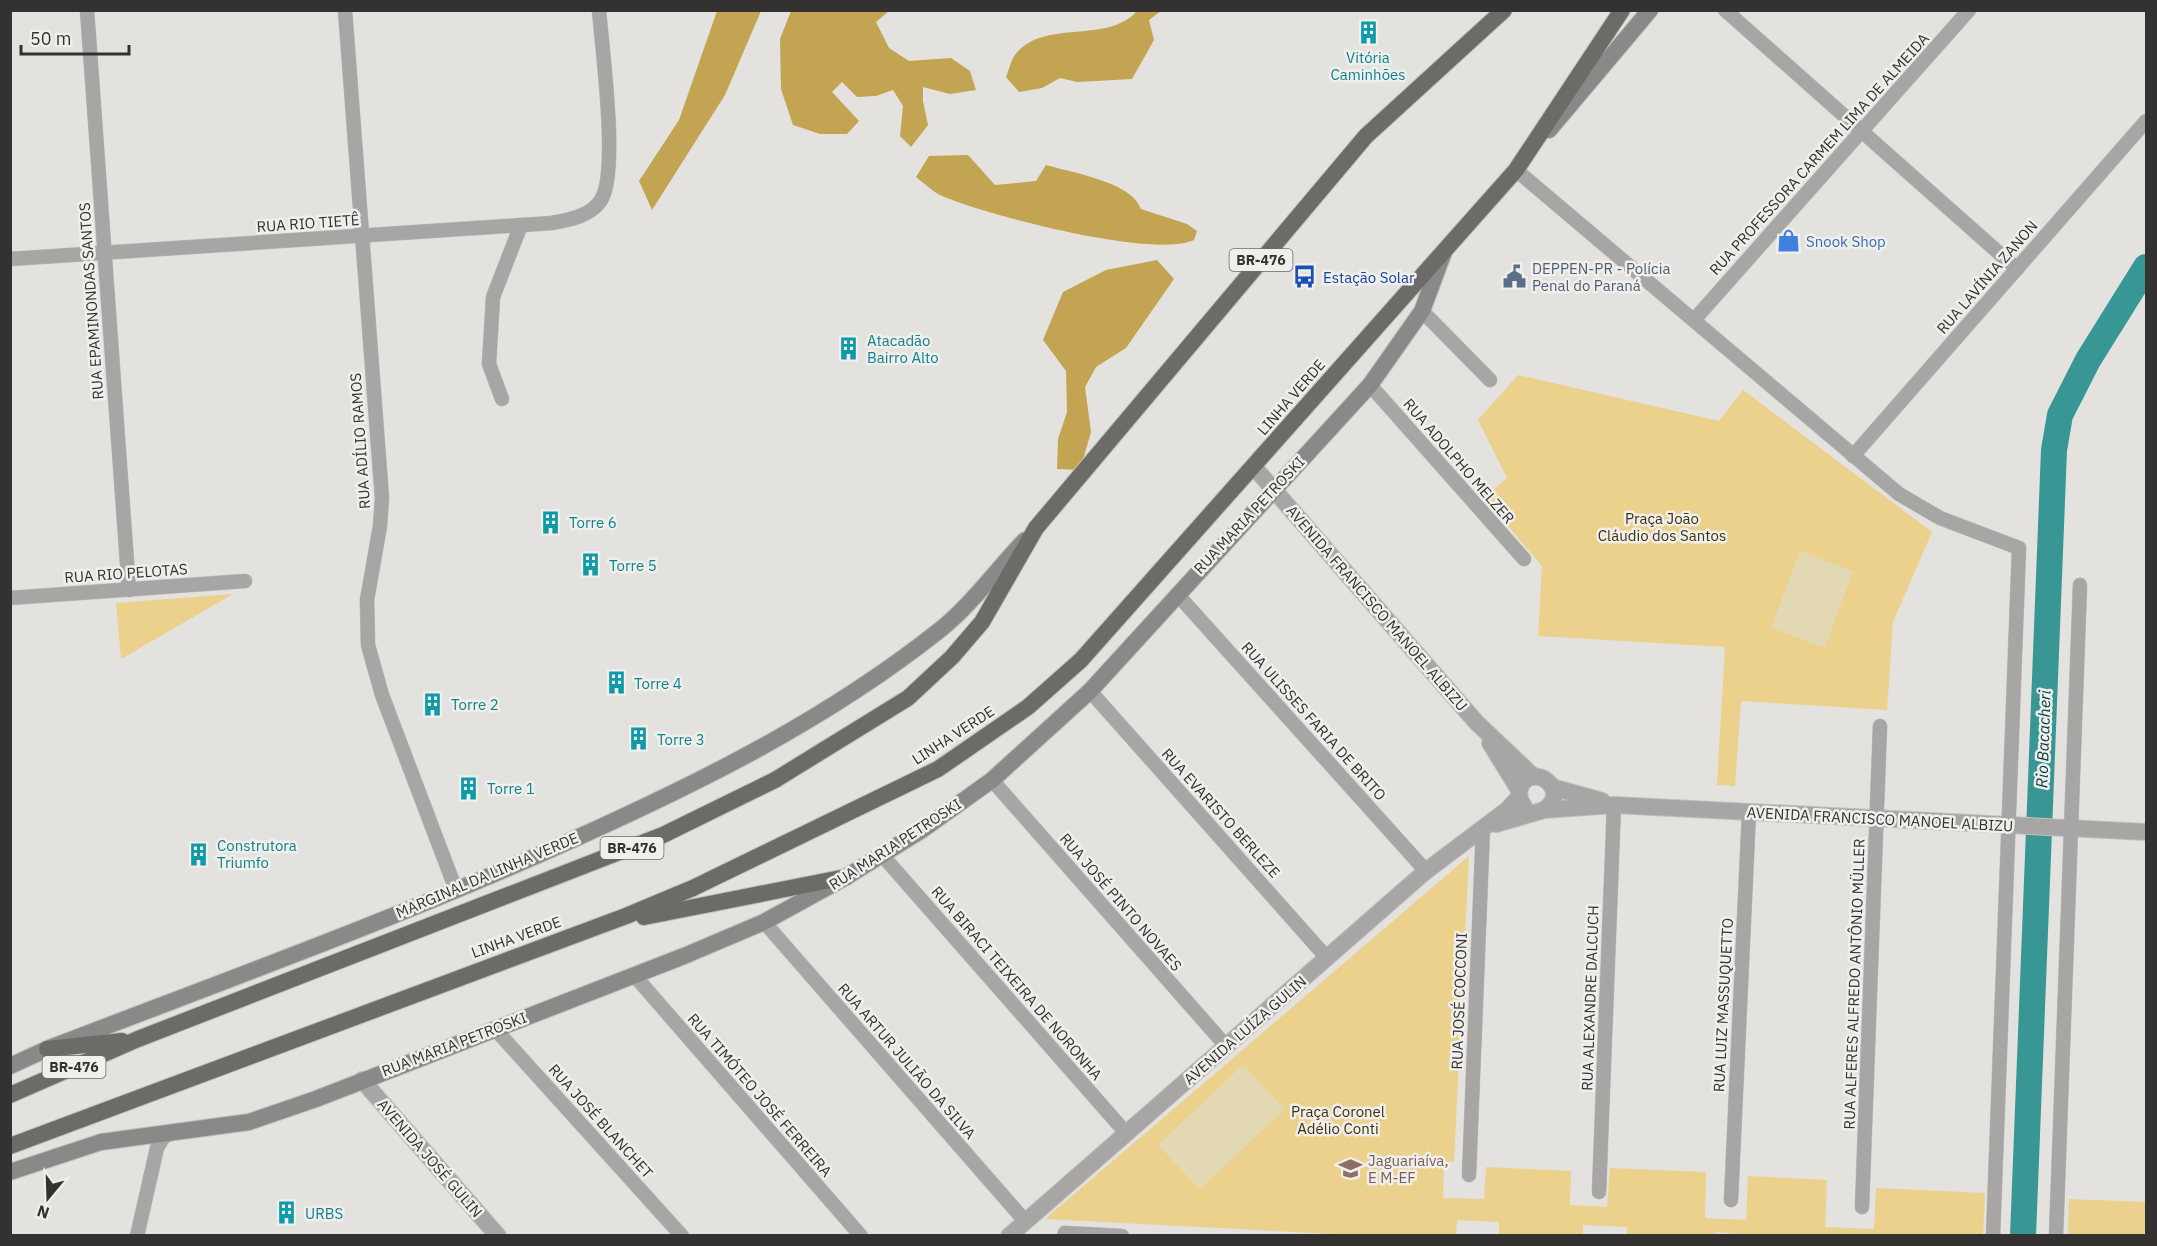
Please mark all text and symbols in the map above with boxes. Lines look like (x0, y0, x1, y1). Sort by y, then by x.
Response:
scale bar (21, 18, 129, 56)
building icon: Vitória Caminhões (1355, 20, 1381, 46)
text: 50 m (30, 27, 72, 50)
street label: RUA PROFESSORA CARMEM LIMA DE ALMEIDA (1705, 29, 1933, 279)
place label: Vitória Caminhões (1330, 48, 1406, 84)
street label: RUA EPAMINONDAS SANTOS (75, 202, 107, 400)
street label: RUA RIO TIETÊ (256, 210, 360, 236)
street label: RUA LAVÍNIA ZANON (1932, 216, 2042, 338)
shop icon: Snook Shop (1775, 228, 1801, 254)
place label: Snook Shop (1806, 232, 1886, 251)
road number: BR-476 (1230, 249, 1292, 271)
place label: DEPPEN-PR - Polícia Penal do Paraná (1532, 259, 1670, 295)
bus stop icon: Estação Solar (1292, 264, 1318, 290)
public building icon: DEPPEN-PR - Polícia Penal do Paraná (1501, 264, 1527, 290)
place label: Estação Solar (1323, 268, 1415, 287)
place label: Atacadão Bairro Alto (867, 331, 939, 367)
building icon: Atacadão Bairro Alto (836, 336, 862, 362)
street label: LINHA VERDE (1253, 355, 1329, 439)
street label: RUA ADÍLIO RAMOS (346, 372, 374, 510)
street label: RUA ADOLPHO MELZER (1399, 394, 1519, 528)
street label: RUA MARIA PETROSKI (1190, 452, 1308, 578)
street label: AVENIDA FRANCISCO MANOEL ALBIZU (1282, 501, 1472, 715)
building icon: Torre 6 (538, 509, 564, 535)
park label: Praça João Cláudio dos Santos (1598, 509, 1726, 545)
place label: Torre 6 (569, 513, 617, 532)
building icon: Torre 5 (578, 552, 604, 578)
place label: Torre 5 (609, 556, 657, 575)
street label: RUA RIO PELOTAS (64, 559, 188, 587)
street label: RUA ULISSES FARIA DE BRITO (1238, 638, 1390, 804)
building icon: Torre 4 (603, 670, 629, 696)
place label: Torre 4 (634, 674, 682, 693)
water label: Rio Bacacheri (2031, 689, 2055, 788)
building icon: Torre 2 (420, 691, 446, 717)
place label: Torre 2 (451, 695, 499, 714)
street label: LINHA VERDE (908, 701, 998, 769)
building icon: Torre 3 (626, 726, 652, 752)
place label: Torre 3 (657, 730, 705, 749)
street label: RUA EVARISTO BERLEZE (1158, 744, 1284, 882)
building icon: Torre 1 (456, 775, 482, 801)
place label: Torre 1 (487, 779, 535, 798)
street label: RUA MARIA PETROSKI (825, 794, 965, 894)
street label: AVENIDA FRANCISCO MANOEL ALBIZU (1746, 803, 2014, 835)
street label: MARGINAL DA LINHA VERDE (393, 828, 581, 922)
street label: RUA JOSÉ PINTO NOVAES (1056, 829, 1186, 975)
place label: Construtora Triumfo (217, 836, 297, 872)
road number: BR-476 (600, 837, 664, 859)
street label: RUA ALFERES ALFREDO ANTÔNIO MÜLLER (1839, 838, 1869, 1130)
building icon: Construtora Triumfo (186, 841, 212, 867)
street label: RUA BIRACI TEIXEIRA DE NORONHA (928, 882, 1107, 1084)
street label: RUA ALEXANDRE DALCUCH (1577, 905, 1603, 1091)
street label: LINHA VERDE (469, 912, 563, 962)
street label: RUA LUIZ MASSUQUETTO (1709, 917, 1737, 1093)
street label: RUA JOSÉ COCCONI (1447, 932, 1471, 1070)
street label: AVENIDA LUÍZA GULIN (1180, 972, 1310, 1088)
street label: RUA ARTUR JULIÃO DA SILVA (834, 979, 980, 1143)
street label: RUA MARIA PETROSKI (379, 1008, 529, 1080)
street label: RUA TIMÓTEO JOSÉ FERREIRA (684, 1009, 836, 1181)
road number: BR-476 (42, 1056, 106, 1078)
street label: RUA JOSÉ BLANCHET (545, 1060, 657, 1182)
street label: AVENIDA JOSÉ GULIN (373, 1095, 487, 1221)
park label: Praça Coronel Adélio Conti (1291, 1102, 1385, 1138)
place label: Jaguariaíva, E M-EF (1368, 1151, 1449, 1187)
school or university icon: Jaguariaíva, E M-EF (1337, 1156, 1363, 1182)
north arrow (18, 1168, 78, 1228)
building icon: URBS (274, 1200, 300, 1226)
text: N (34, 1201, 52, 1224)
place label: URBS (305, 1204, 343, 1223)

